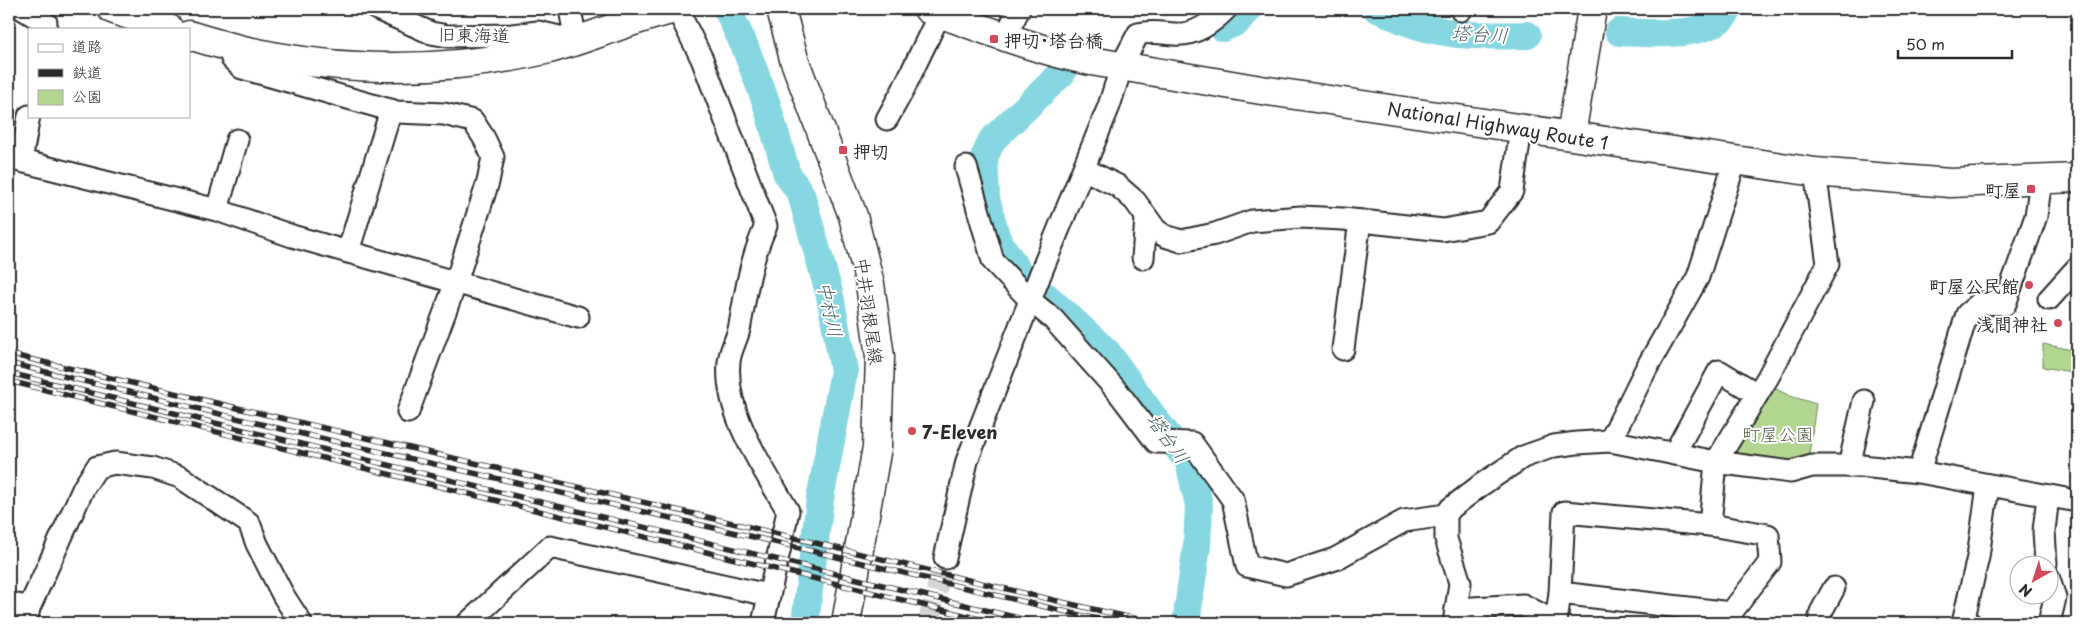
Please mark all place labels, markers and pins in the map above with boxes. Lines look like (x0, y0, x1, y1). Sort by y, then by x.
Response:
place label: 押切･塔台橋 (1004, 26, 1103, 53)
marker: 押切･塔台橋 (988, 33, 1000, 45)
place label: 押切 (853, 137, 889, 164)
marker: 押切 (837, 144, 849, 156)
place label: 町屋 (1985, 176, 2021, 203)
marker: 町屋 (2025, 183, 2037, 195)
place label: 町屋公民館 (1929, 272, 2019, 299)
marker: 町屋公民館 (2023, 279, 2035, 291)
place label: 浅間神社 (1976, 310, 2048, 337)
marker: 浅間神社 (2052, 317, 2064, 329)
place label: 7-Eleven (922, 418, 997, 445)
marker: 7-Eleven (906, 425, 918, 437)

